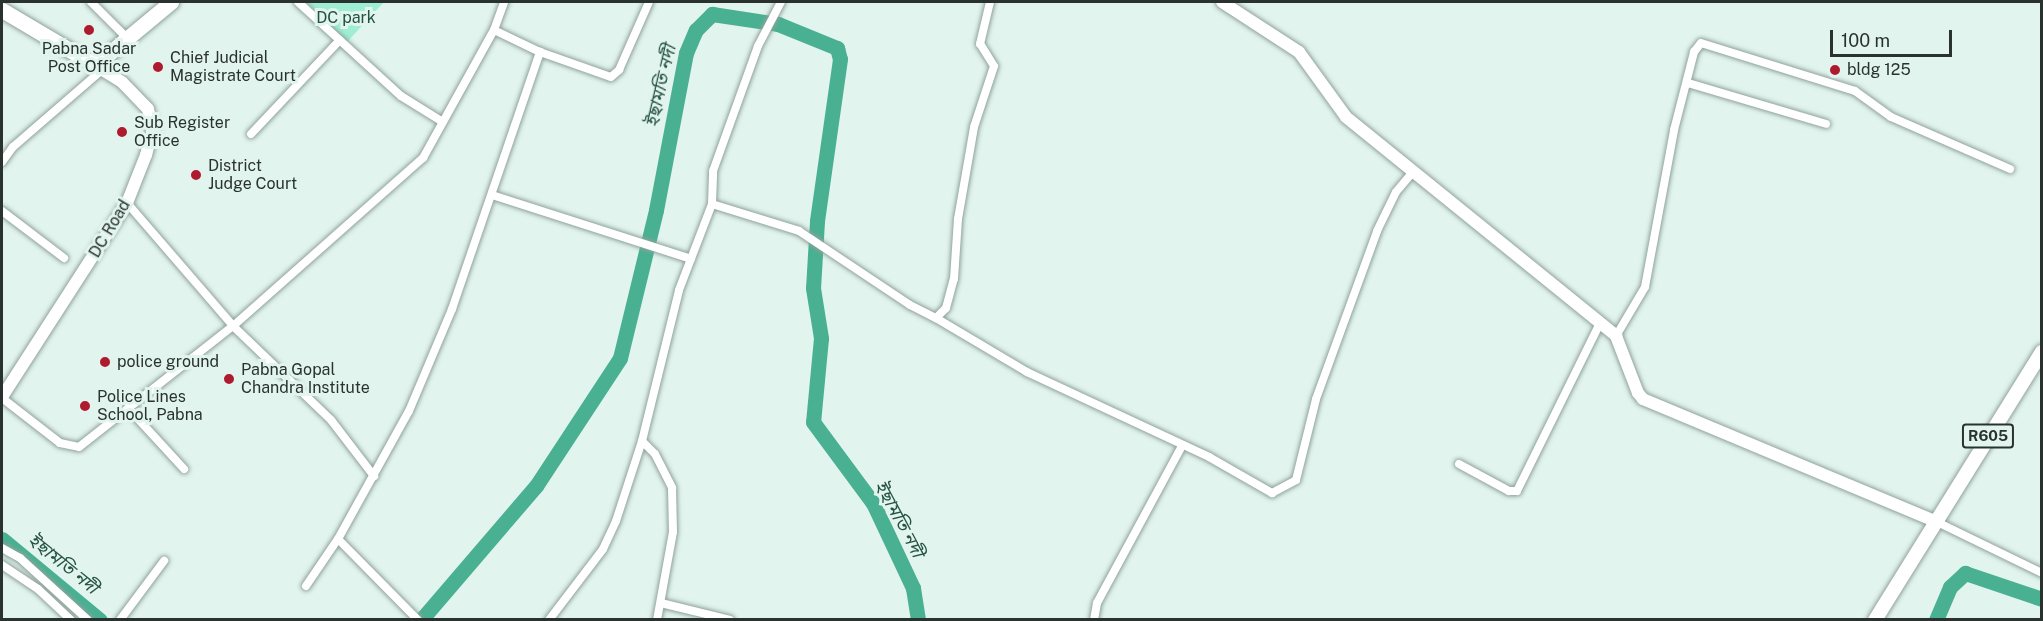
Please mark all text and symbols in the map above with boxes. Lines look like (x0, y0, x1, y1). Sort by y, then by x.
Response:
park label: DC park (316, 8, 376, 28)
scale bar (1833, 18, 1954, 56)
marker: Pabna Sadar Post Office (82, 23, 96, 37)
text: 100 m (1841, 30, 1890, 51)
place label: Pabna Sadar Post Office (42, 39, 136, 77)
water label: ইছামতি নদী (641, 43, 681, 129)
place label: Chief Judicial Magistrate Court (170, 48, 296, 86)
marker: Chief Judicial Magistrate Court (151, 60, 165, 74)
place label: bldg 125 (1847, 60, 1911, 80)
marker: bldg 125 (1828, 63, 1842, 77)
place label: Sub Register Office (134, 113, 230, 151)
marker: Sub Register Office (115, 125, 129, 139)
place label: District Judge Court (208, 156, 297, 194)
marker: District Judge Court (189, 168, 203, 182)
street label: DC Road (85, 197, 135, 261)
place label: police ground (117, 352, 219, 372)
marker: police ground (98, 355, 112, 369)
place label: Pabna Gopal Chandra Institute (241, 360, 370, 398)
marker: Pabna Gopal Chandra Institute (222, 372, 236, 386)
place label: Police Lines School, Pabna (97, 387, 203, 425)
marker: Police Lines School, Pabna (78, 399, 92, 413)
road number: R605 (1961, 424, 2015, 448)
water label: ইছামতি নদী (870, 477, 928, 561)
water label: ইছামতি নদী (24, 529, 102, 599)

